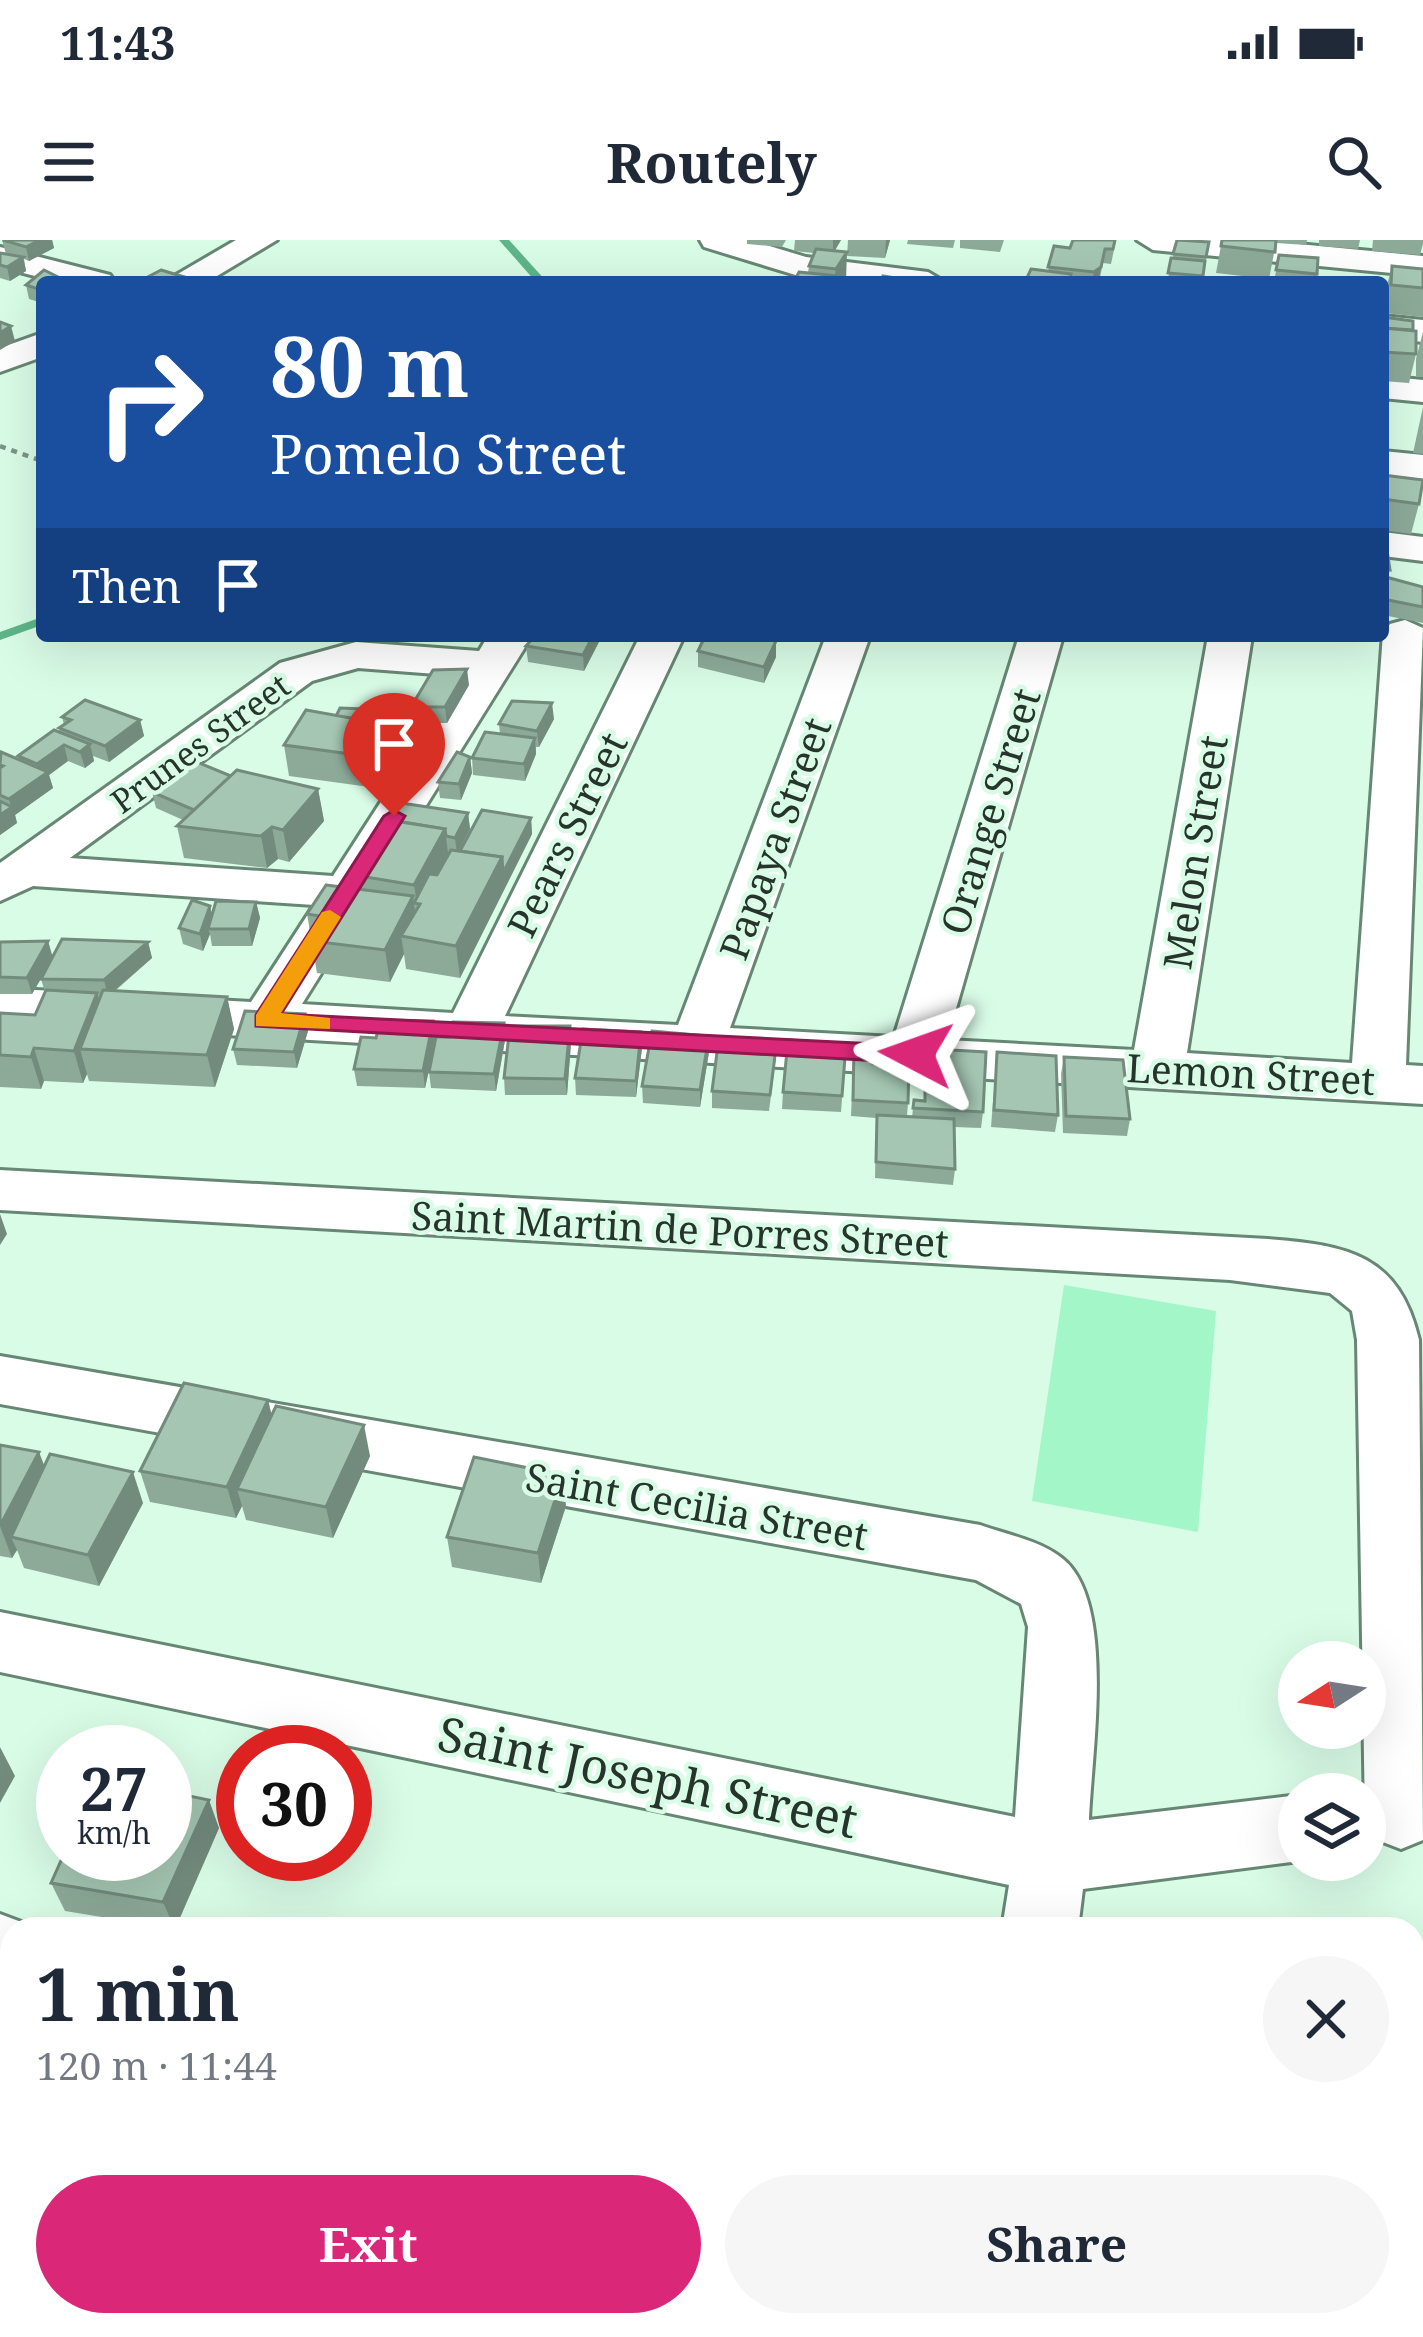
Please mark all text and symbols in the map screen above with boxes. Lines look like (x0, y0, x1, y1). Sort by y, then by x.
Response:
text: 11:43 (60, 12, 175, 73)
text: Routely (606, 125, 817, 199)
icon: menu (36, 129, 102, 195)
icon: search (1321, 129, 1387, 195)
text: 80 m (270, 307, 470, 422)
icon: right (72, 324, 228, 480)
text: Pomelo Street (270, 416, 626, 490)
icon: arrive (205, 552, 271, 618)
text: Then (72, 555, 181, 616)
street label: Prunes Street (101, 663, 299, 823)
street label: Orange Street (926, 682, 1052, 940)
pin (343, 693, 445, 816)
street label: Papaya Street (706, 710, 842, 966)
icon: arrive (361, 711, 427, 777)
street label: Pears Street (494, 723, 638, 945)
street label: Melon Street (1149, 731, 1239, 973)
position arrow (853, 991, 979, 1117)
street label: Lemon Street (1125, 1040, 1377, 1106)
street label: Saint Martin de Porres Street (410, 1187, 950, 1269)
street label: Saint Cecilia Street (522, 1449, 872, 1561)
north arrow (1278, 1641, 1386, 1749)
map controls (1278, 1641, 1386, 1881)
street label: Saint Joseph Street (432, 1700, 864, 1852)
speed limit sign: 30 (216, 1725, 372, 1881)
text: 27 (80, 1747, 148, 1829)
button: layers (1278, 1773, 1386, 1881)
text: km/h (77, 1812, 151, 1853)
text: 1 min (36, 1944, 240, 2042)
button: close (1263, 1956, 1389, 2082)
text: 120 m · 11:44 (36, 2038, 277, 2091)
button: Exit (36, 2175, 701, 2313)
button: Share (725, 2175, 1389, 2313)

